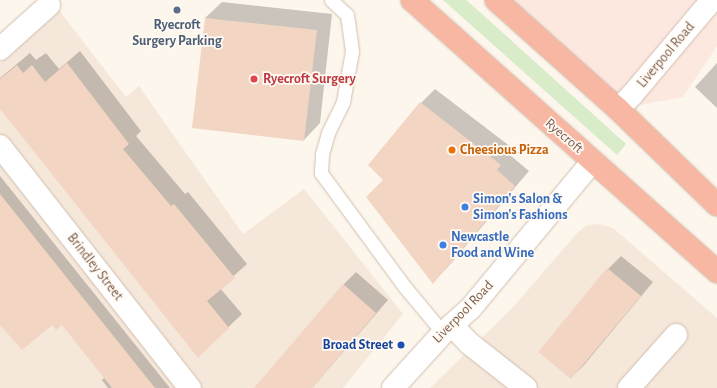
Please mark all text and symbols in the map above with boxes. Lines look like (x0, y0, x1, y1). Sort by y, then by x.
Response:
marker: Ryecroft Surgery Parking (172, 5, 182, 15)
place label: Ryecroft Surgery Parking (132, 17, 222, 50)
street label: Liverpool Road (634, 19, 698, 91)
place label: Ryecroft Surgery (263, 71, 356, 87)
marker: Ryecroft Surgery (248, 73, 260, 85)
street label: Ryecroft (542, 115, 586, 157)
place label: Cheesious Pizza (460, 142, 549, 158)
marker: Cheesious Pizza (447, 145, 457, 155)
place label: Simon's Salon & Simon's Fashions (473, 191, 568, 224)
marker: Simon's Salon & Simon's Fashions (460, 202, 470, 212)
place label: Newcastle Food and Wine (451, 229, 534, 262)
street label: Brindley Street (63, 230, 127, 304)
marker: Newcastle Food and Wine (438, 240, 448, 250)
street label: Liverpool Road (429, 277, 497, 347)
place label: Broad Street (322, 337, 393, 353)
marker: Broad Street (396, 340, 406, 350)

